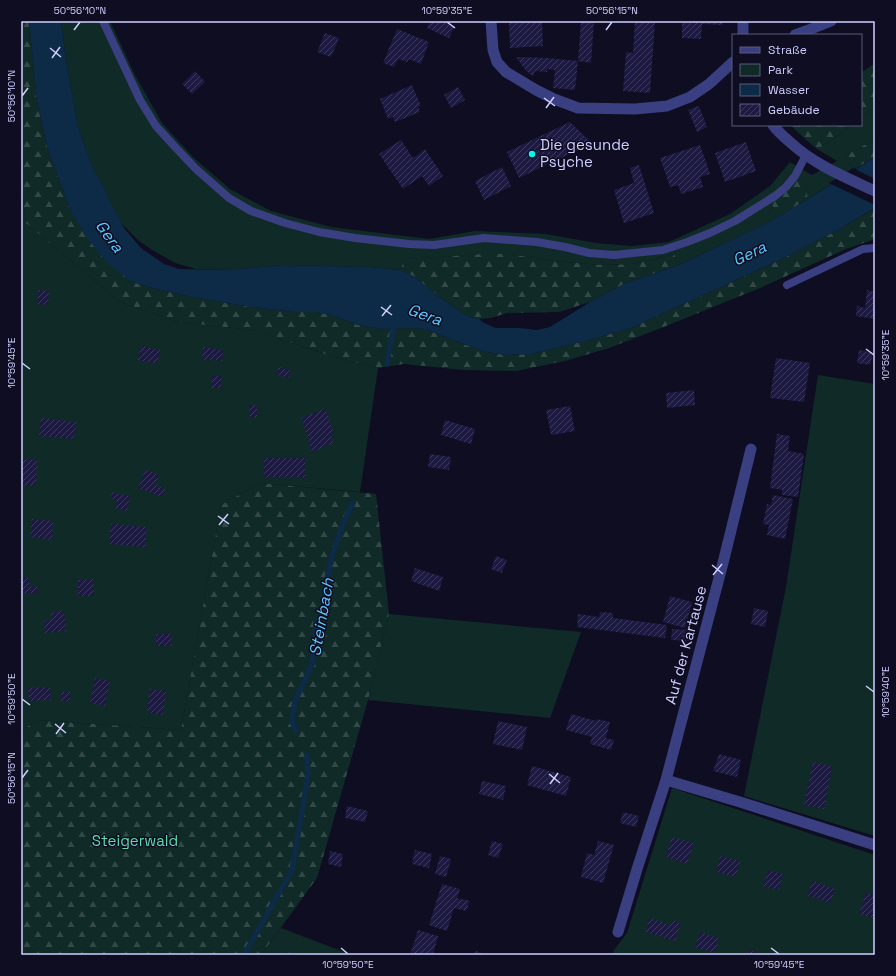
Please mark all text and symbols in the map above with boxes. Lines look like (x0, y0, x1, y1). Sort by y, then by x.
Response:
text: 50°56'10"N (54, 4, 106, 17)
text: 10°59'35"E (422, 4, 473, 17)
text: 50°56'15"N (586, 4, 638, 17)
legend (732, 34, 862, 126)
text: Straße (768, 42, 807, 58)
text: Park (768, 62, 793, 78)
text: 50°56'10"N (5, 70, 18, 122)
text: Wasser (768, 82, 810, 98)
text: Gebäude (768, 102, 820, 118)
place label: Die gesunde Psyche (540, 135, 630, 171)
marker: Die gesunde Psyche (527, 149, 537, 159)
water label: Gera (91, 216, 129, 257)
water label: Gera (729, 236, 770, 271)
water label: Gera (405, 299, 446, 331)
text: 10°59'35"E (879, 329, 892, 380)
text: 10°59'45"E (5, 337, 18, 388)
water label: Steinbach (304, 575, 339, 658)
street label: Auf der Kartause (661, 583, 710, 706)
text: 10°59'40"E (879, 666, 892, 718)
text: 10°59'50"E (5, 673, 18, 725)
text: 50°56'15"N (5, 752, 18, 804)
park label: Steigerwald (92, 831, 178, 850)
text: 10°59'50"E (322, 958, 374, 971)
text: 10°59'45"E (754, 958, 805, 971)

